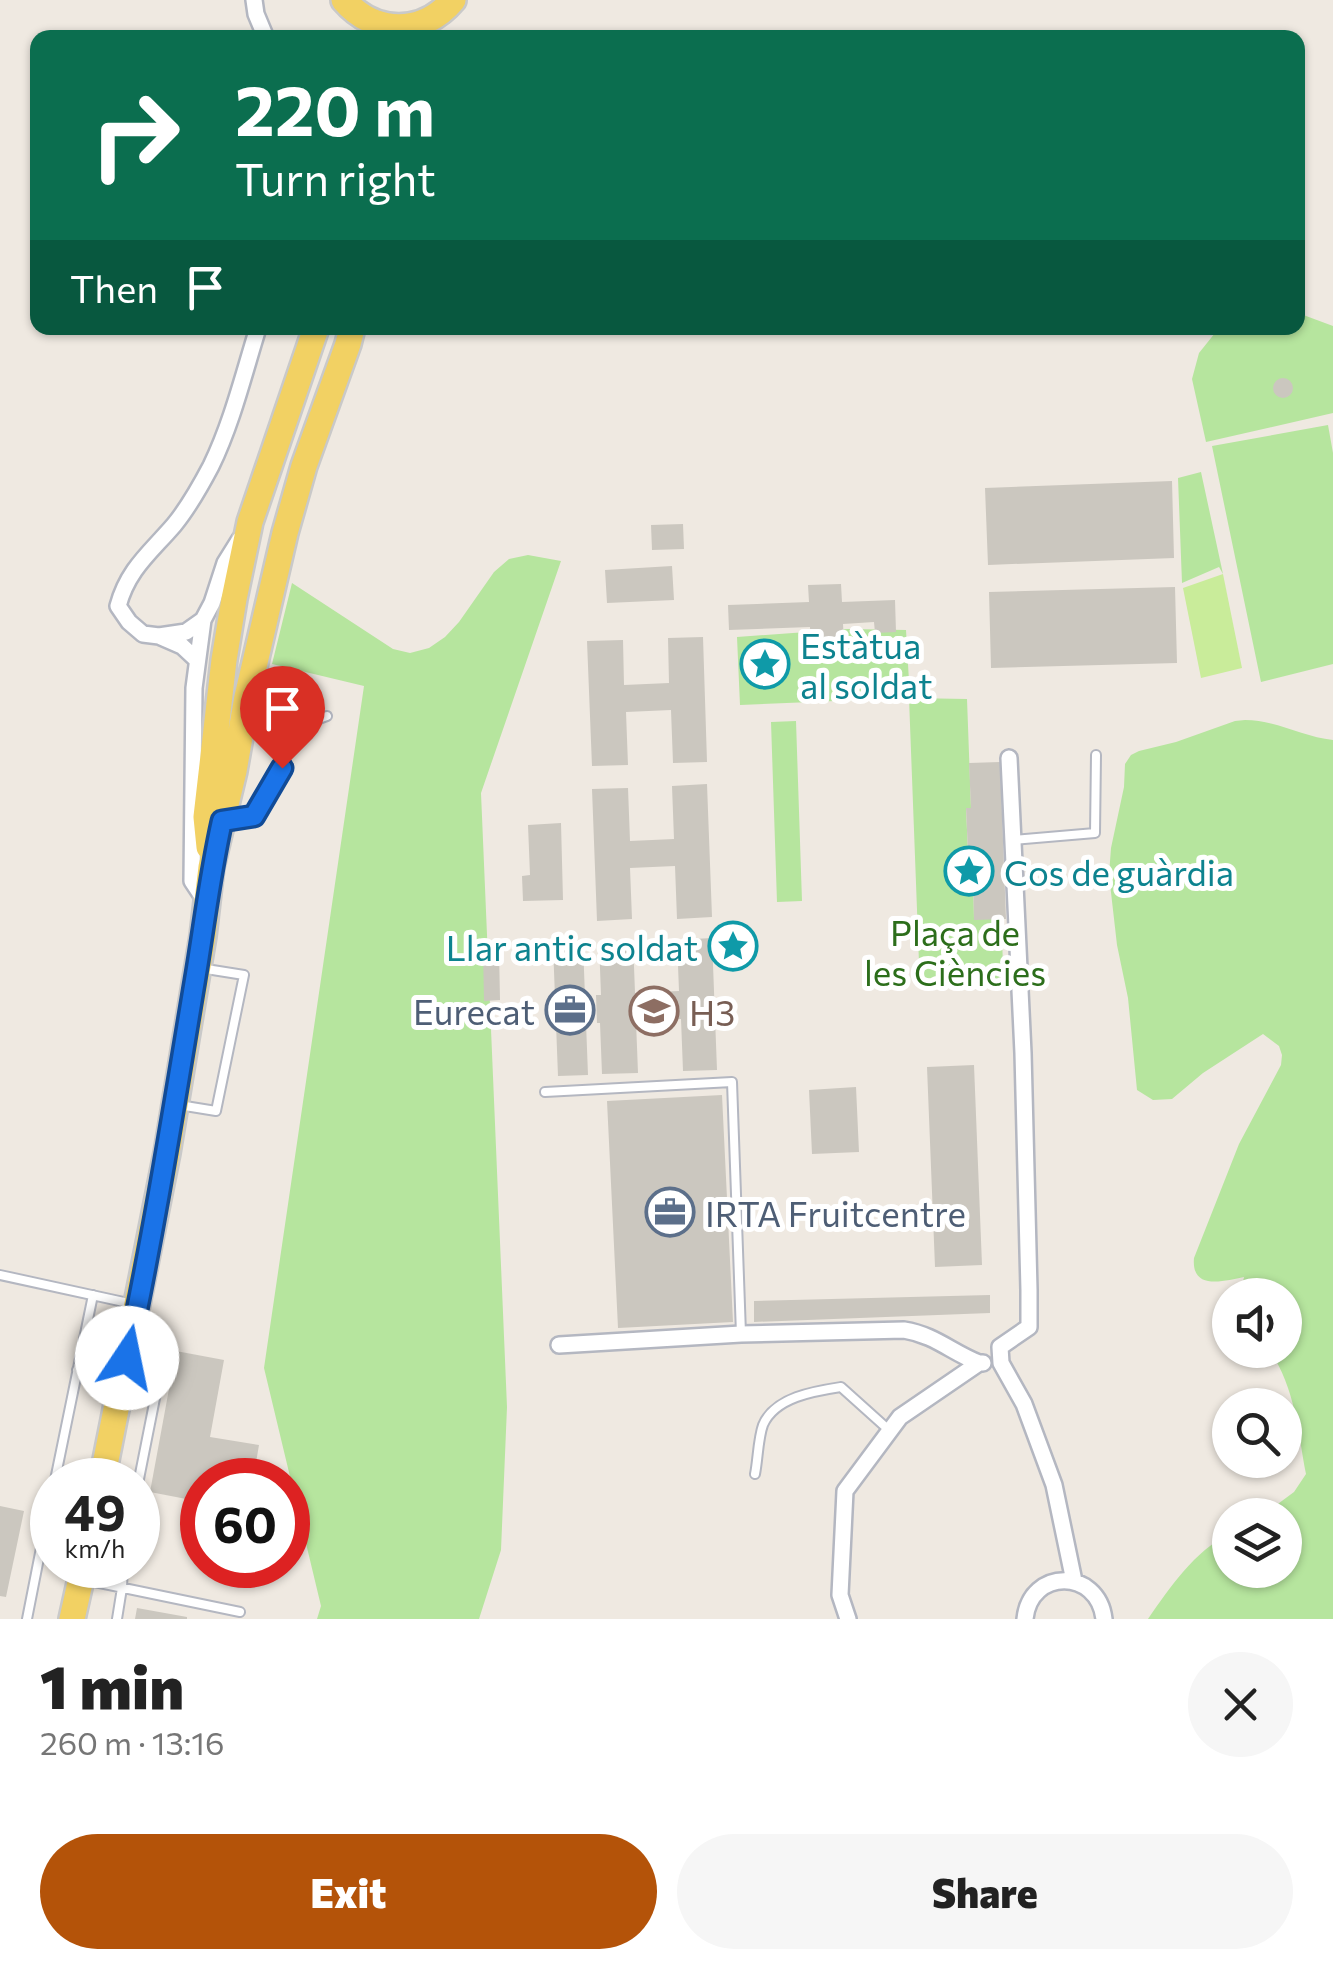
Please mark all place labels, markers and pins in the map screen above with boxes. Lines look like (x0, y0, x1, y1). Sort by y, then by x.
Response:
place label: Estàtua al soldat (800, 623, 933, 706)
place icon: Estàtua al soldat (739, 638, 791, 690)
pin (240, 666, 325, 769)
place icon: Cos de guàrdia (943, 845, 995, 897)
place label: Cos de guàrdia (1004, 850, 1234, 893)
place icon: Llar antic soldat (707, 920, 759, 972)
place label: Llar antic soldat (446, 925, 698, 968)
office icon: Eurecat (544, 984, 596, 1036)
school or university icon: H3 (628, 985, 680, 1037)
place label: Eurecat (413, 989, 535, 1032)
place label: H3 (689, 990, 735, 1033)
office icon: IRTA Fruitcentre (644, 1186, 696, 1238)
place label: IRTA Fruitcentre (705, 1191, 966, 1234)

